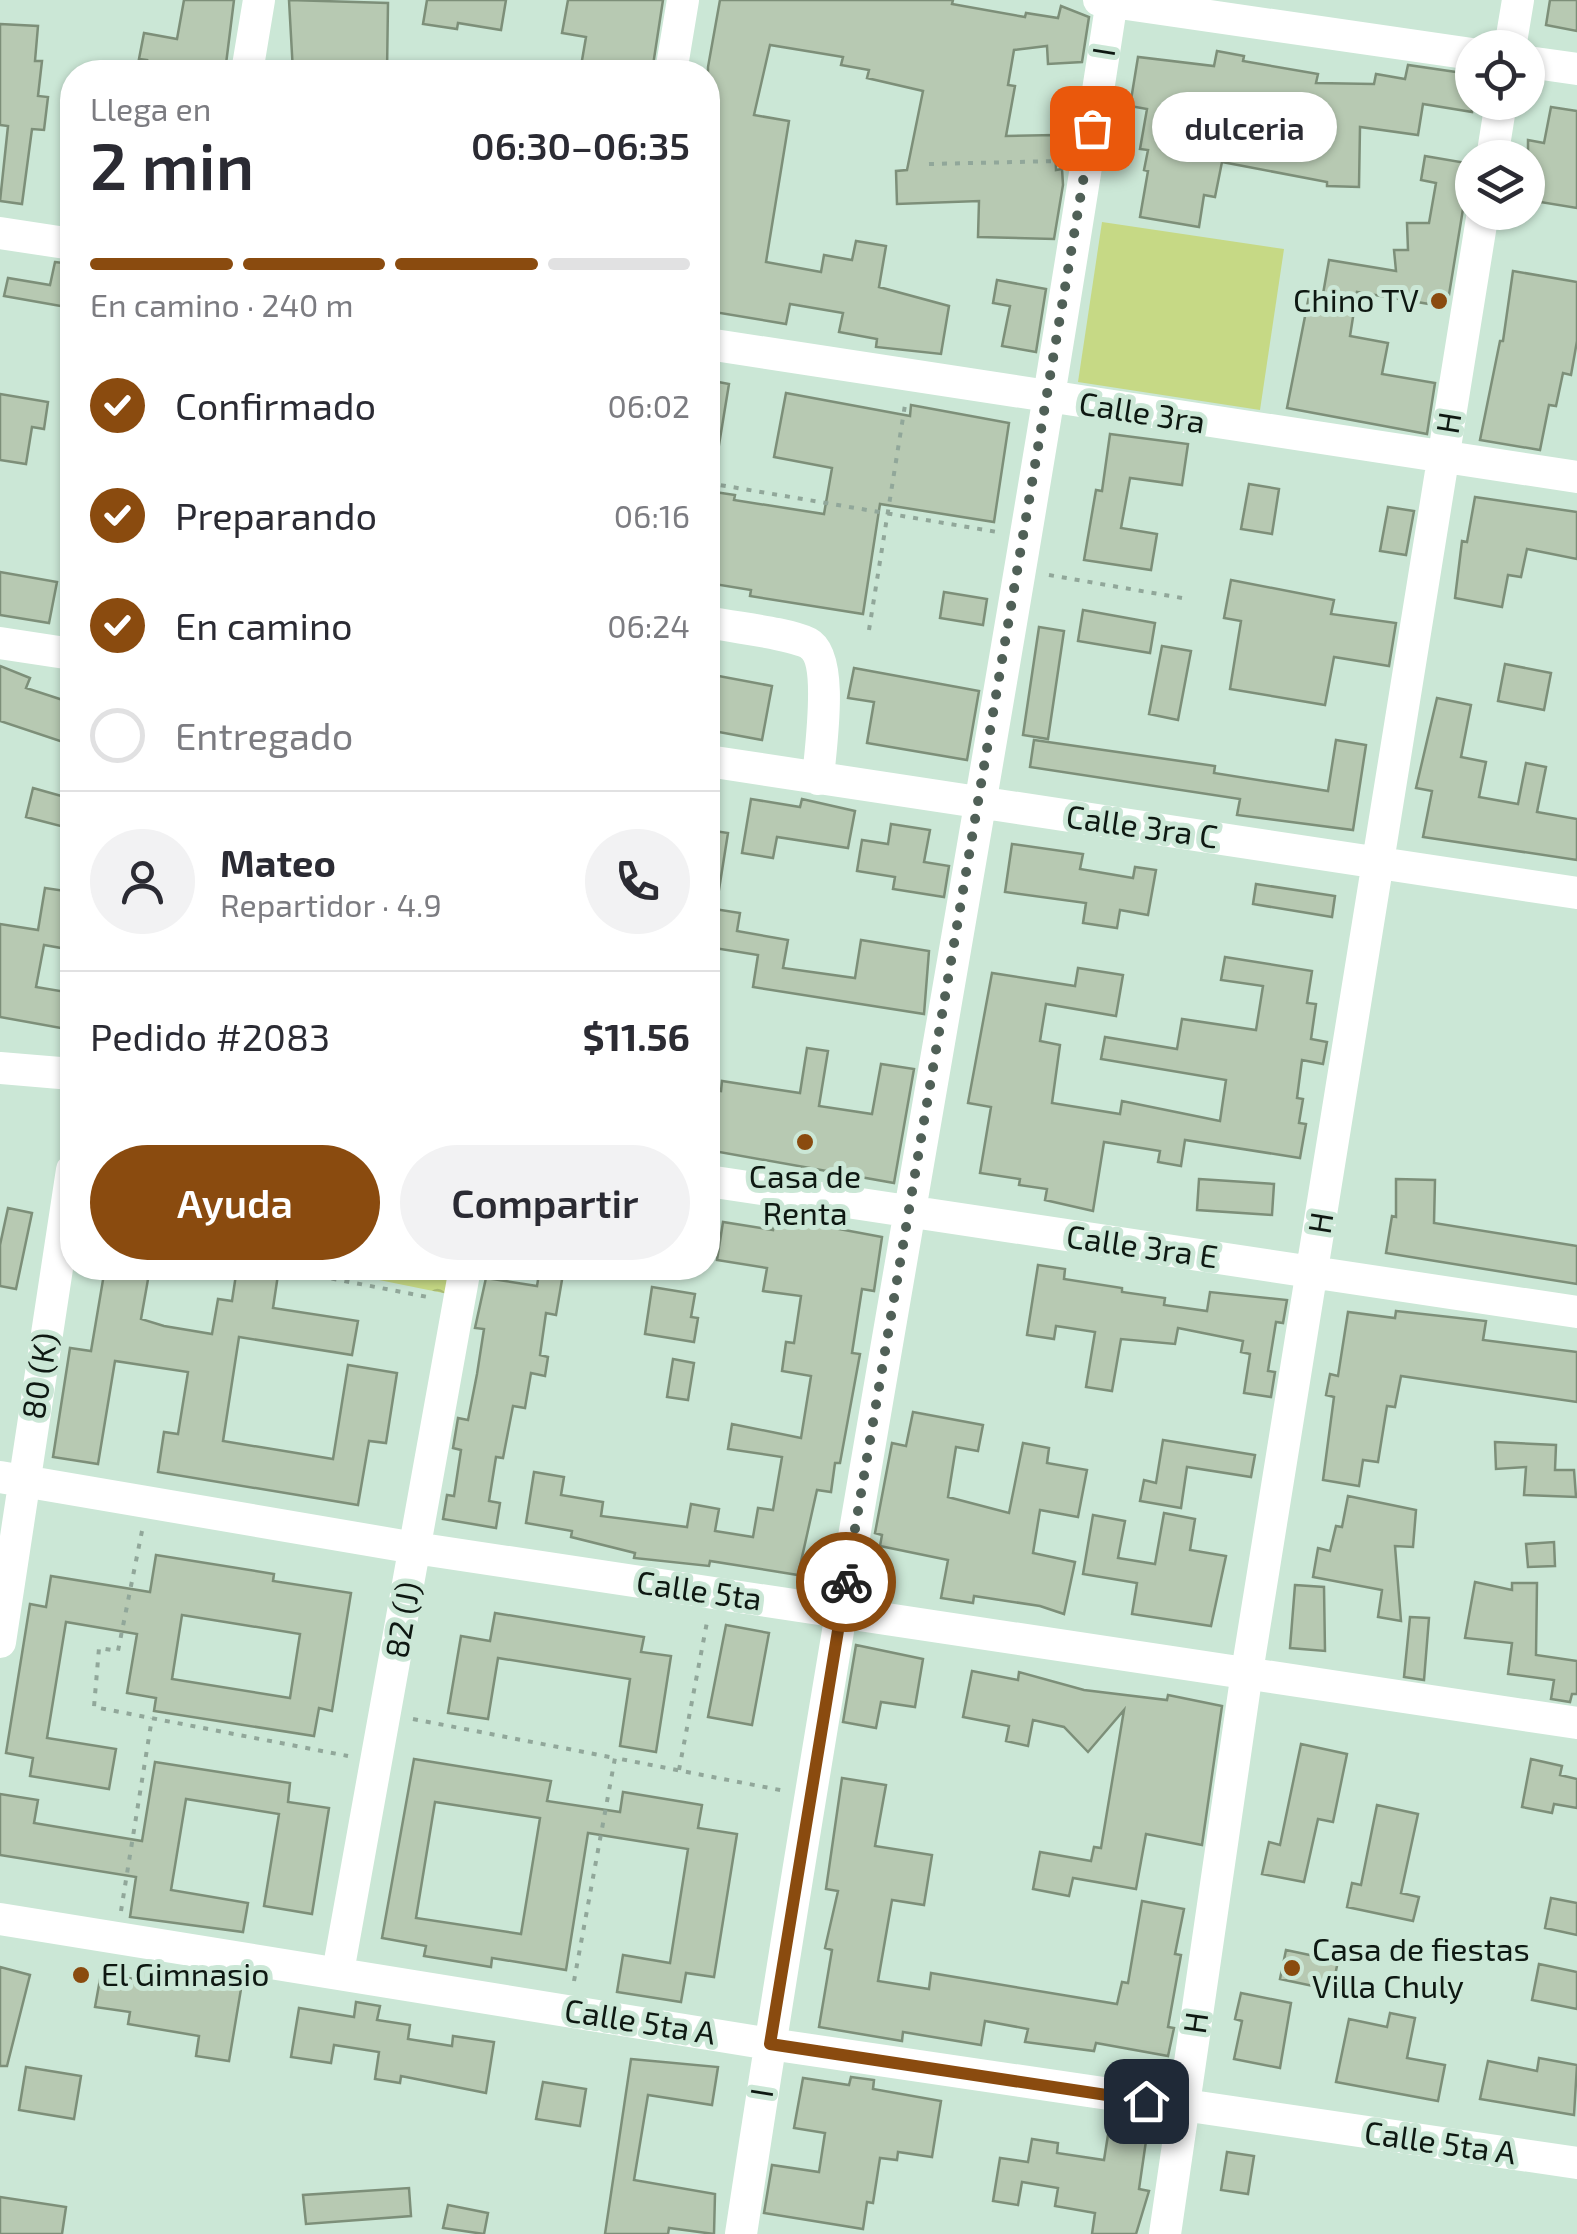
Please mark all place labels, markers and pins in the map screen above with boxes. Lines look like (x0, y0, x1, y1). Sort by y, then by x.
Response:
pin (1050, 86, 1135, 171)
callout: dulceria (1152, 93, 1337, 163)
place label: Chino TV (1293, 280, 1419, 318)
marker: Chino TV (1428, 290, 1450, 312)
marker: Casa de Renta (794, 1131, 816, 1153)
place label: Casa de Renta (749, 1156, 861, 1231)
place label: Casa de fiestas Villa Chuly (1312, 1929, 1530, 2004)
place label: El Gimnasio (101, 1954, 269, 1992)
marker: Casa de fiestas Villa Chuly (1281, 1957, 1303, 1979)
marker: El Gimnasio (70, 1964, 92, 1986)
pin (1104, 2059, 1189, 2144)

